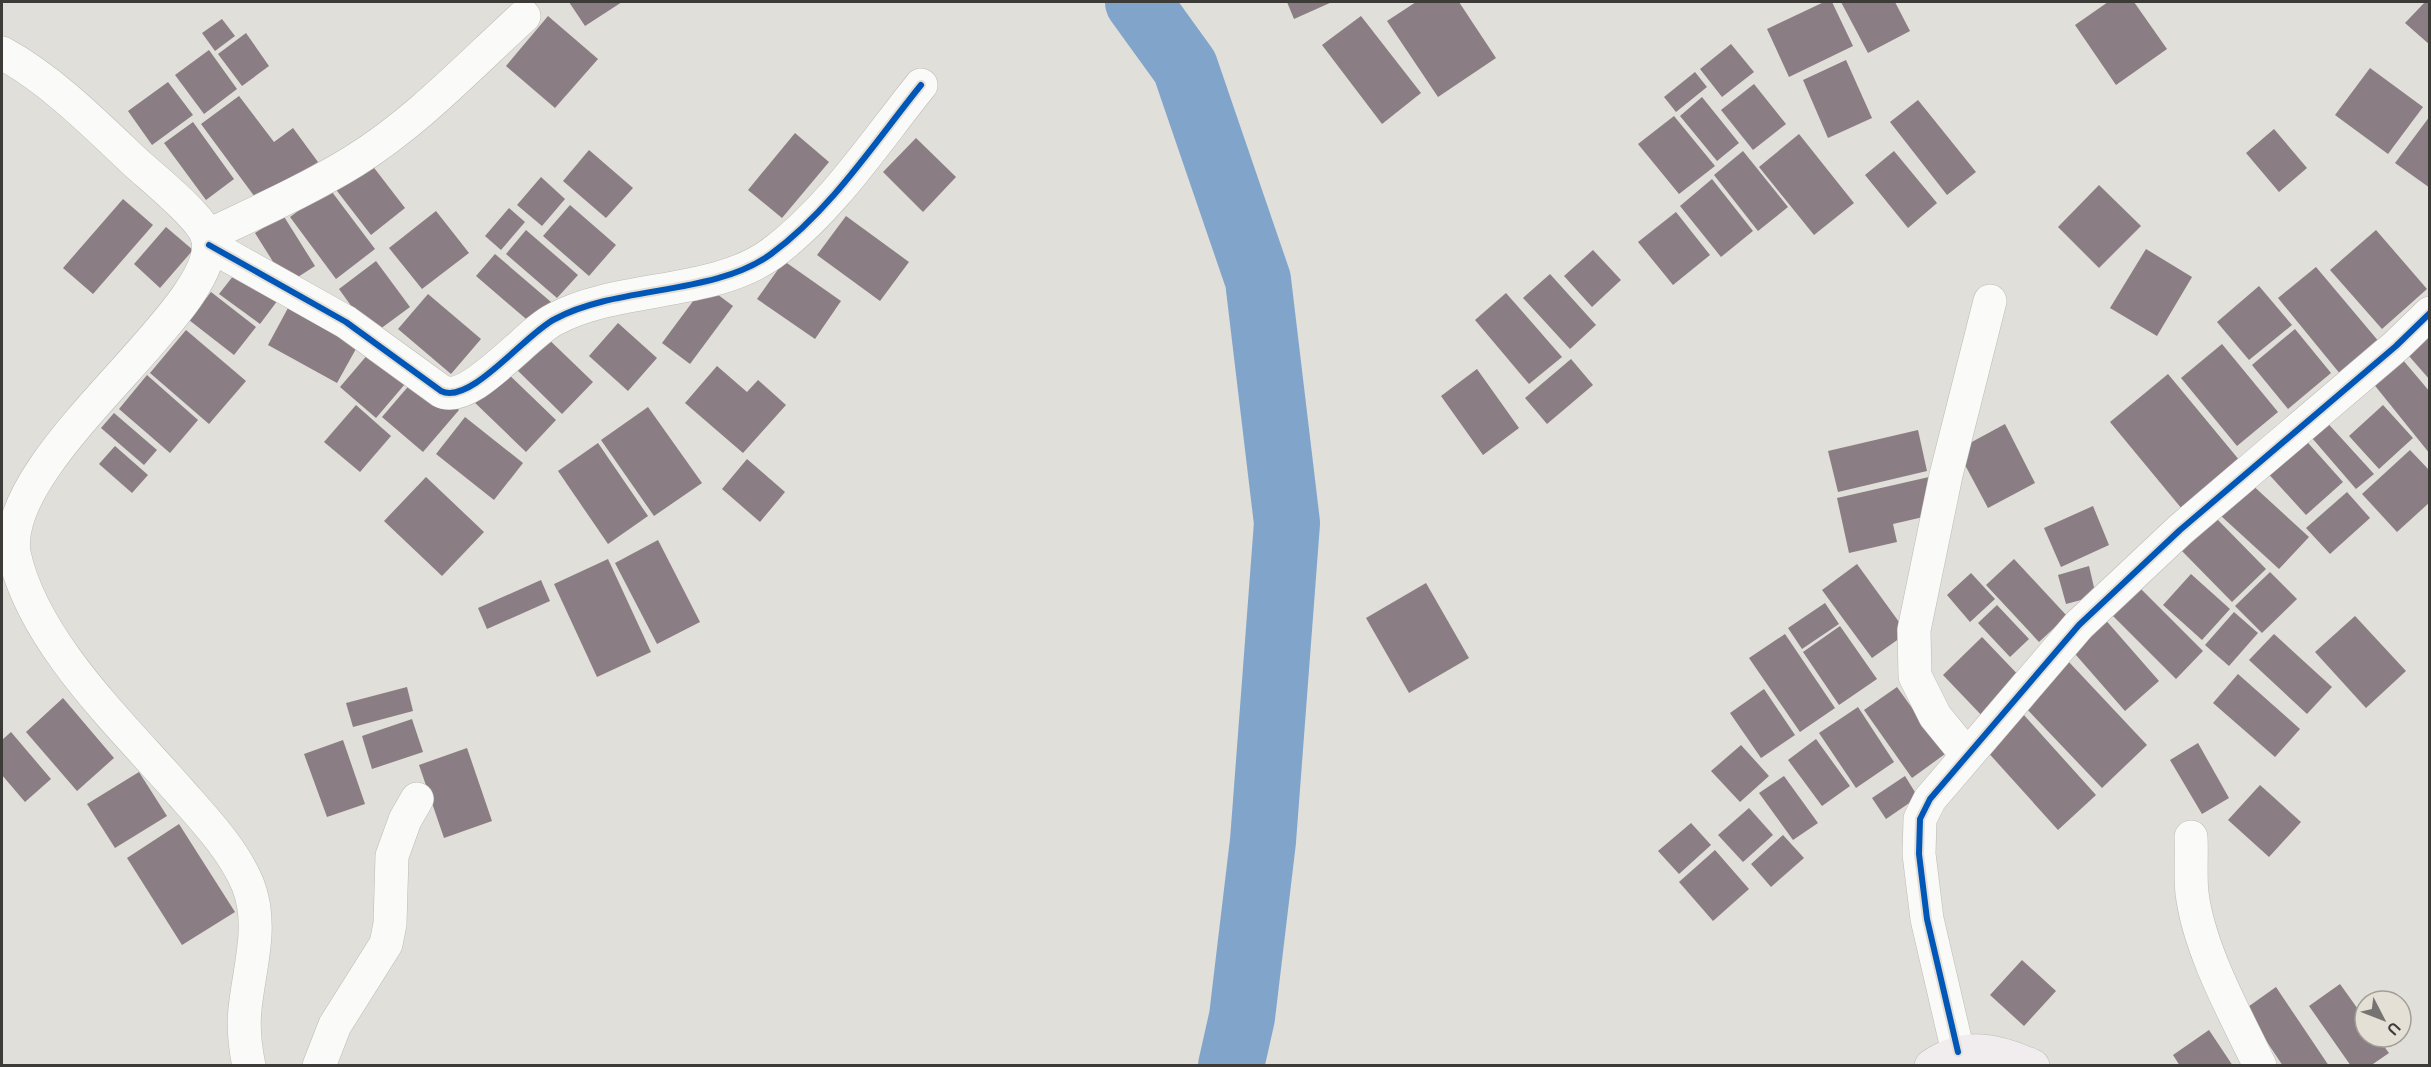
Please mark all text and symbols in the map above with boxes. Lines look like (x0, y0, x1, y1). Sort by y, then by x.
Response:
north arrow (2353, 989, 2413, 1049)
text: U (2381, 1017, 2404, 1039)

